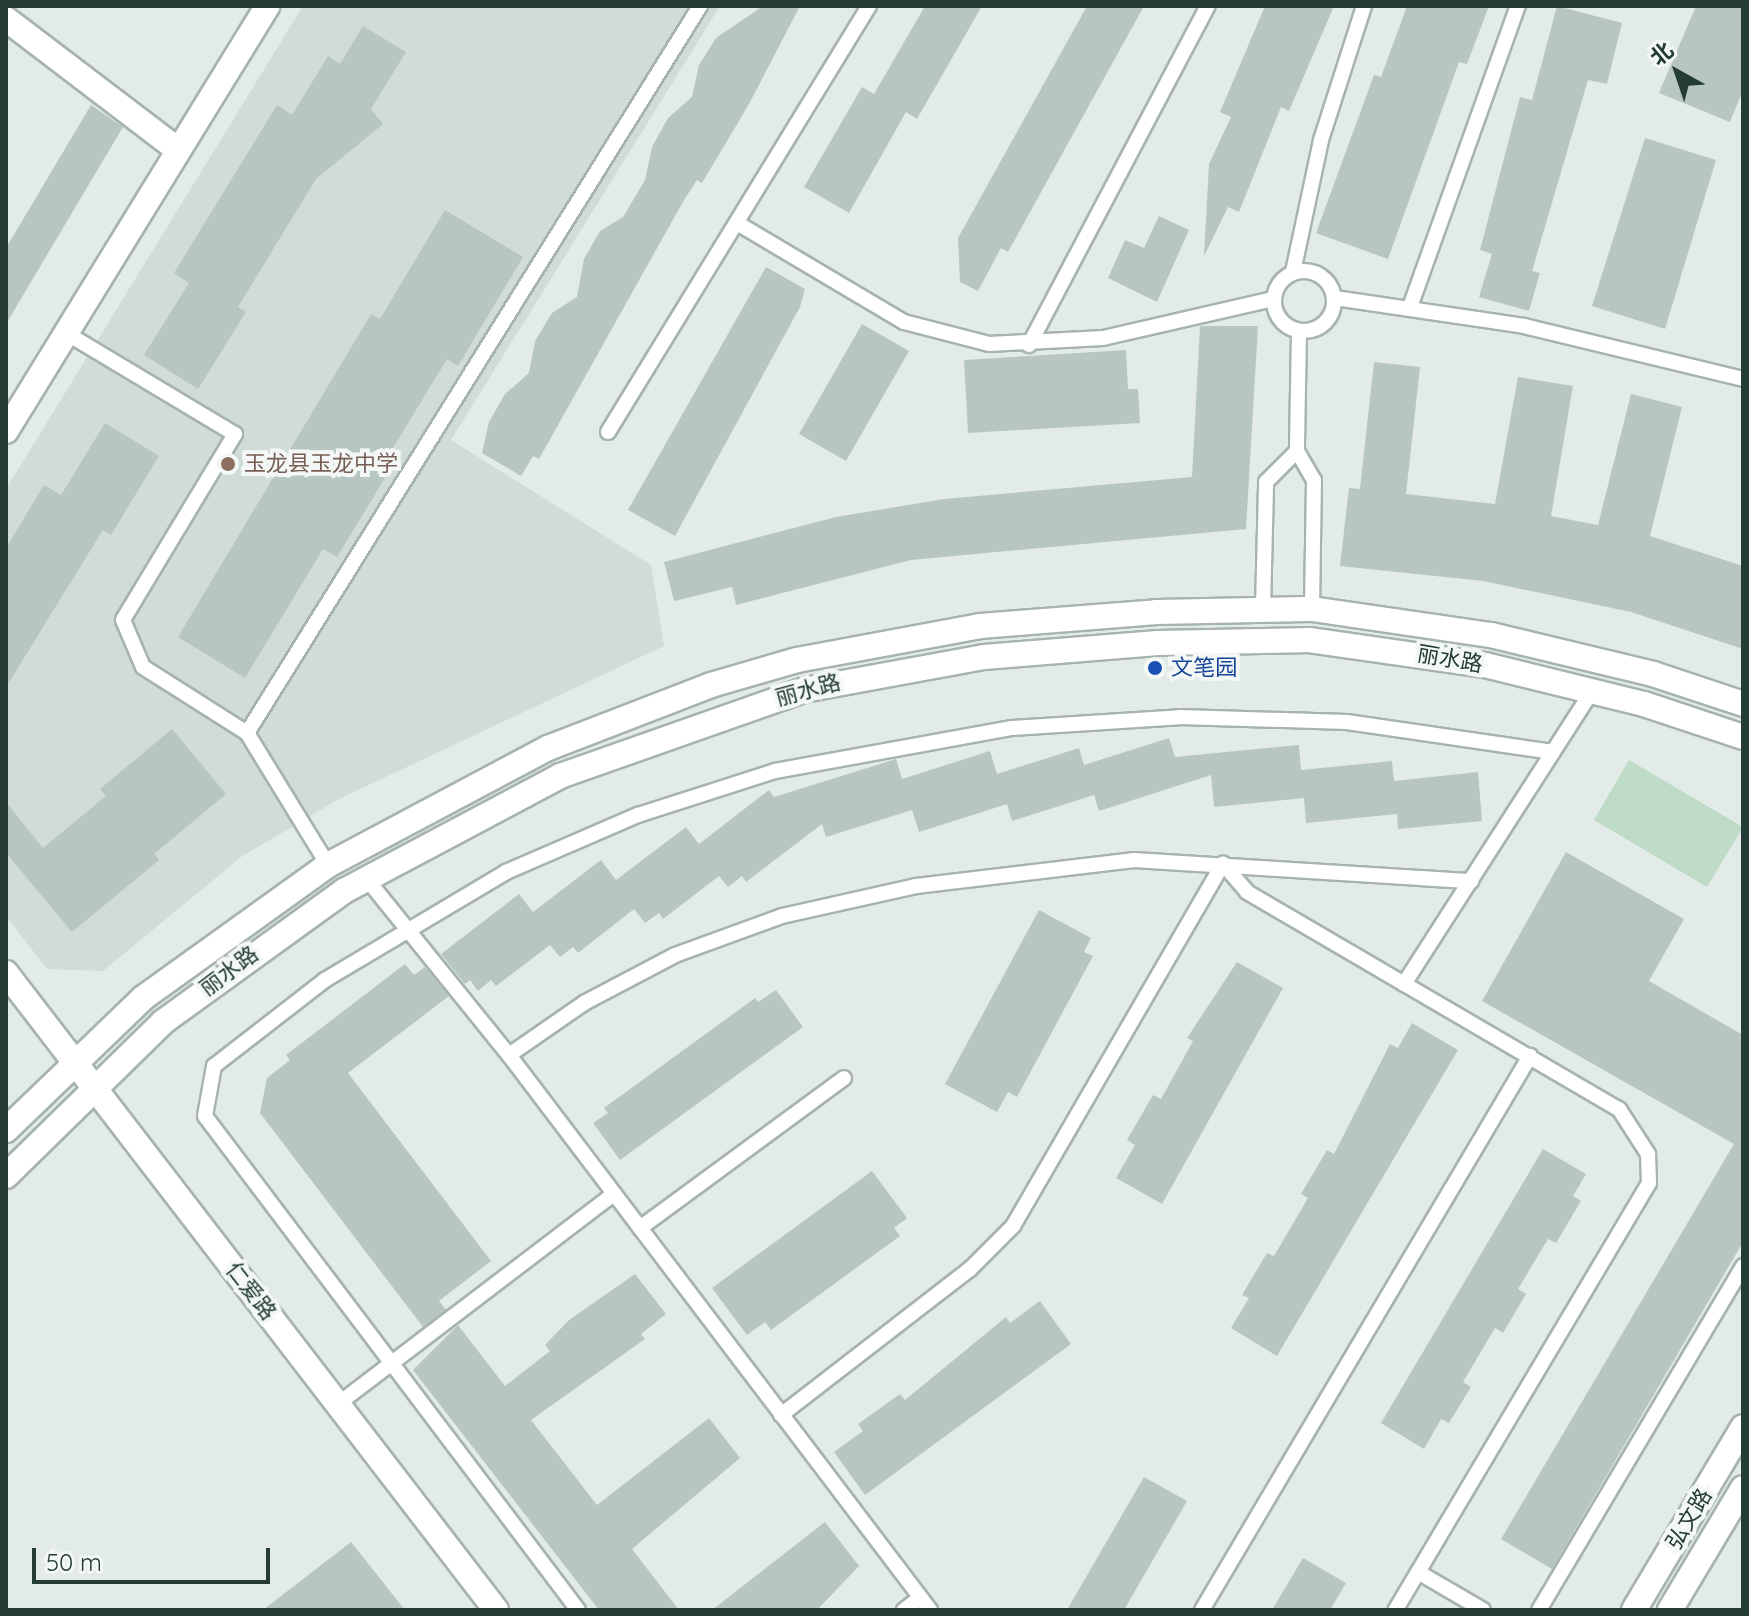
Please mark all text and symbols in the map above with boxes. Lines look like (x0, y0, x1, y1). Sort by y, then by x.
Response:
north arrow (1637, 32, 1717, 112)
text: 北 (1644, 36, 1679, 71)
place label: 玉龙县玉龙中学 (244, 451, 398, 477)
marker: 玉龙县玉龙中学 (219, 455, 237, 473)
street label: 丽水路 (1415, 640, 1485, 678)
place label: 文笔园 (1171, 655, 1237, 681)
marker: 文笔园 (1146, 659, 1164, 677)
street label: 丽水路 (773, 669, 843, 711)
street label: 丽水路 (195, 941, 263, 1001)
street label: 仁爱路 (220, 1257, 282, 1325)
street label: 弘文路 (1661, 1484, 1717, 1554)
scale bar (36, 1532, 274, 1582)
text: 50 m (46, 1547, 102, 1577)

